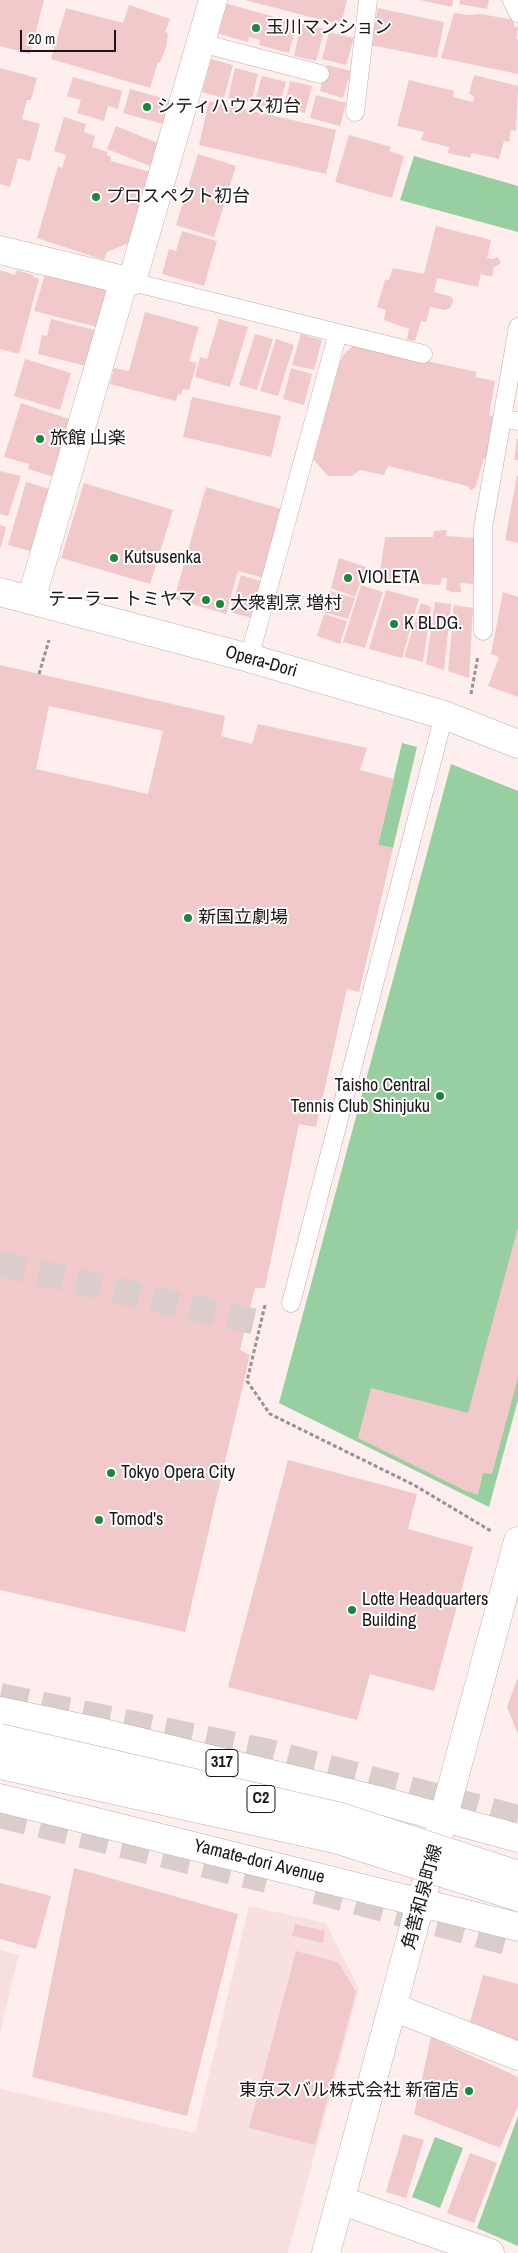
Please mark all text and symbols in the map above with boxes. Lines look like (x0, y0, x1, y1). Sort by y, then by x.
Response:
place label: 玉川マンション (266, 17, 392, 39)
scale bar (22, 20, 119, 52)
marker: 玉川マンション (250, 22, 262, 34)
text: 20 m (28, 28, 55, 49)
place label: シティハウス初台 (157, 96, 301, 118)
marker: シティハウス初台 (141, 101, 153, 113)
place label: プロスペクト初台 (106, 186, 250, 208)
marker: プロスペクト初台 (90, 191, 102, 203)
place label: 旅館 山楽 (50, 428, 126, 450)
marker: 旅館 山楽 (34, 433, 46, 445)
place label: Kutsusenka (124, 547, 201, 569)
marker: Kutsusenka (108, 552, 120, 564)
place label: VIOLETA (358, 567, 419, 589)
marker: VIOLETA (342, 572, 354, 584)
place label: テーラー トミヤマ (48, 589, 196, 611)
place label: 大衆割烹 増村 (230, 593, 342, 615)
marker: テーラー トミヤマ (200, 594, 212, 606)
marker: 大衆割烹 増村 (214, 598, 226, 610)
place label: K BLDG. (404, 613, 462, 635)
marker: K BLDG. (388, 618, 400, 630)
street label: Opera-Dori (223, 641, 299, 683)
place label: 新国立劇場 (198, 907, 288, 929)
marker: 新国立劇場 (182, 912, 194, 924)
place label: Taisho Central Tennis Club Shinjuku (291, 1075, 430, 1118)
marker: Taisho Central Tennis Club Shinjuku (434, 1090, 446, 1102)
place label: Tokyo Opera City (121, 1462, 235, 1484)
marker: Tokyo Opera City (105, 1467, 117, 1479)
place label: Tomod's (109, 1509, 164, 1531)
marker: Tomod's (93, 1514, 105, 1526)
place label: Lotte Headquarters Building (362, 1589, 488, 1632)
marker: Lotte Headquarters Building (346, 1604, 358, 1616)
road number: 317 (206, 1750, 238, 1776)
road number: C2 (247, 1786, 275, 1812)
street label: Yamate-dori Avenue (191, 1835, 327, 1889)
street label: 角筈和泉町線 (399, 1842, 447, 1952)
place label: 東京スバル株式会社 新宿店 (239, 2080, 459, 2102)
marker: 東京スバル株式会社 新宿店 (463, 2085, 475, 2097)

